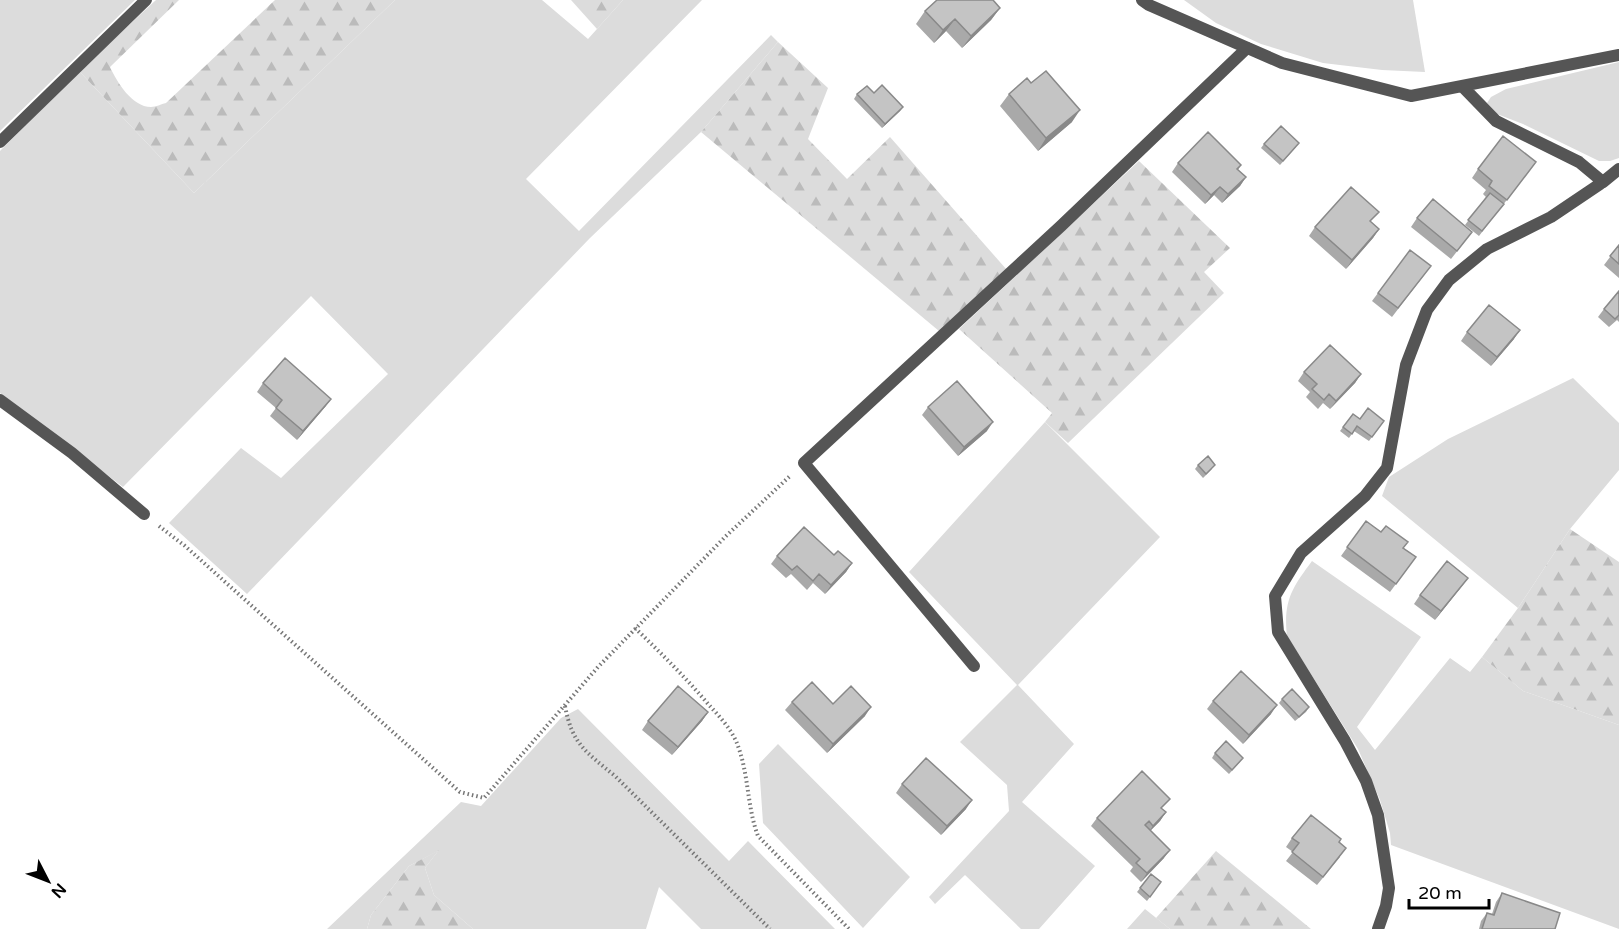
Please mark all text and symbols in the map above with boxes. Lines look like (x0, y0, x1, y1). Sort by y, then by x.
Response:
north arrow (18, 851, 78, 911)
scale bar (1409, 872, 1488, 910)
text: N (47, 879, 70, 902)
text: 20 m (1418, 882, 1462, 904)

